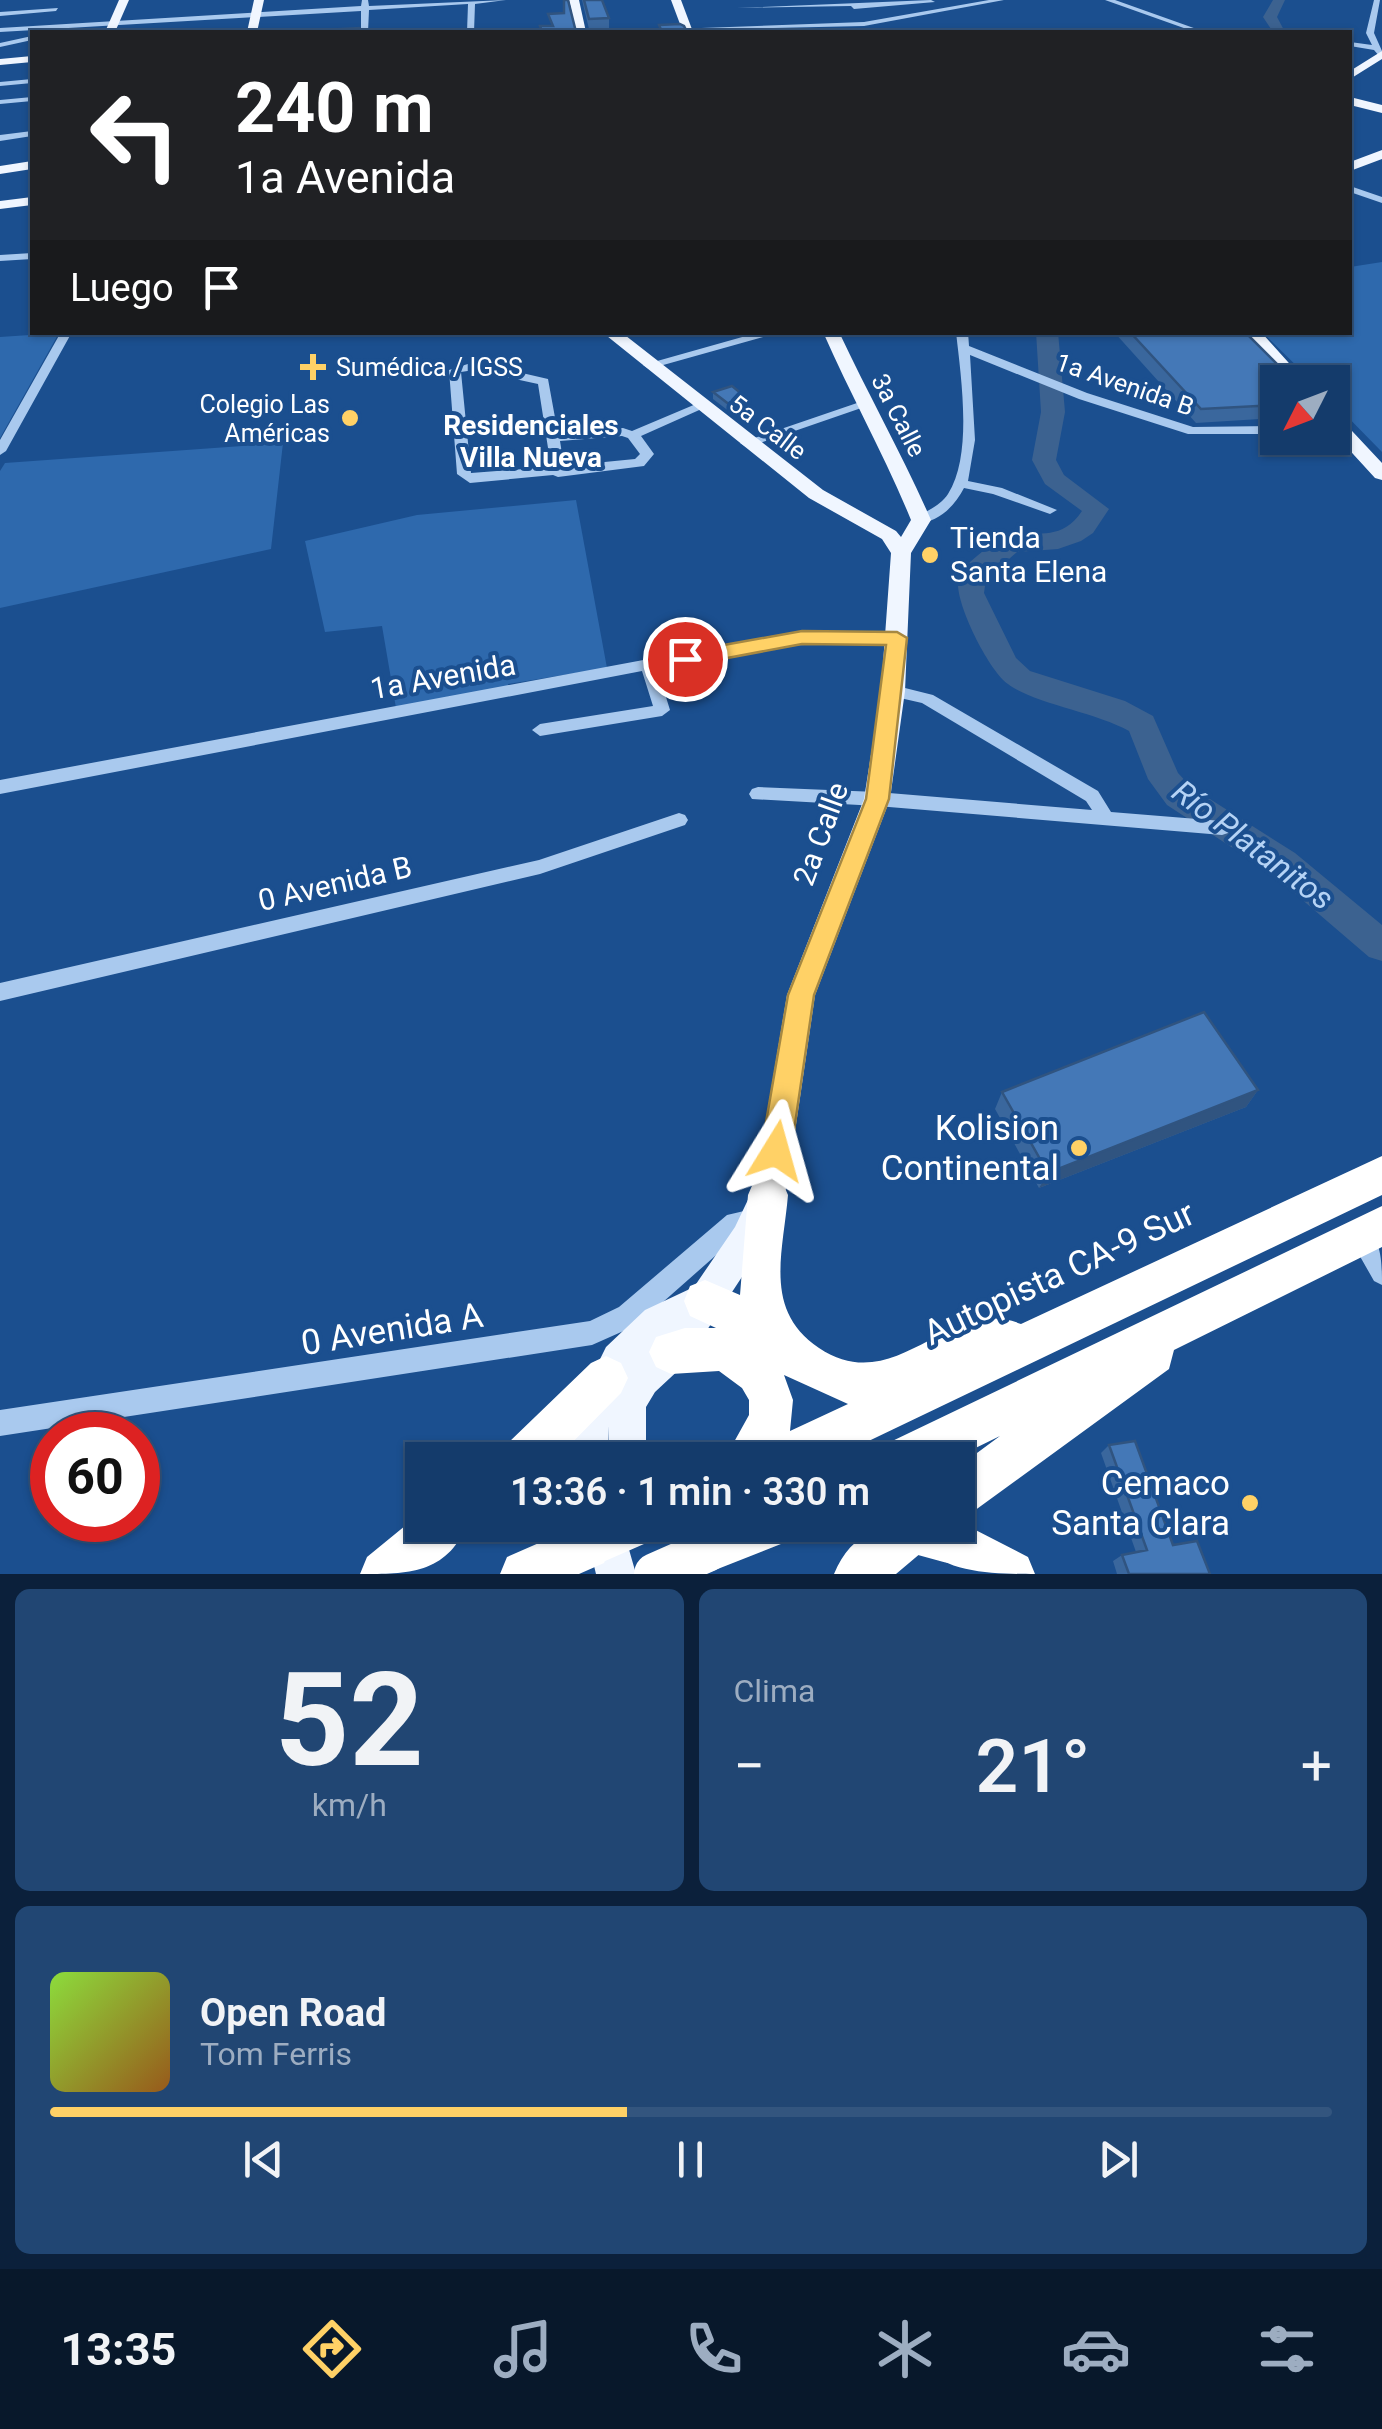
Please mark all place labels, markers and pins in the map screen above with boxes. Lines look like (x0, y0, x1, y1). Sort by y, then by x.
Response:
place label: Sumédica / IGSS (336, 353, 523, 382)
marker: Sumédica / IGSS (300, 354, 326, 380)
place label: Colegio Las Américas (200, 390, 330, 448)
marker: Colegio Las Américas (339, 407, 361, 429)
place label: Tienda Santa Elena (950, 520, 1107, 589)
marker: Tienda Santa Elena (919, 544, 941, 566)
pin (643, 617, 728, 702)
place label: Kolision Continental (881, 1108, 1059, 1189)
marker: Kolision Continental (1068, 1137, 1090, 1159)
place label: Cemaco Santa Clara (1051, 1463, 1230, 1544)
marker: Cemaco Santa Clara (1239, 1492, 1261, 1514)

